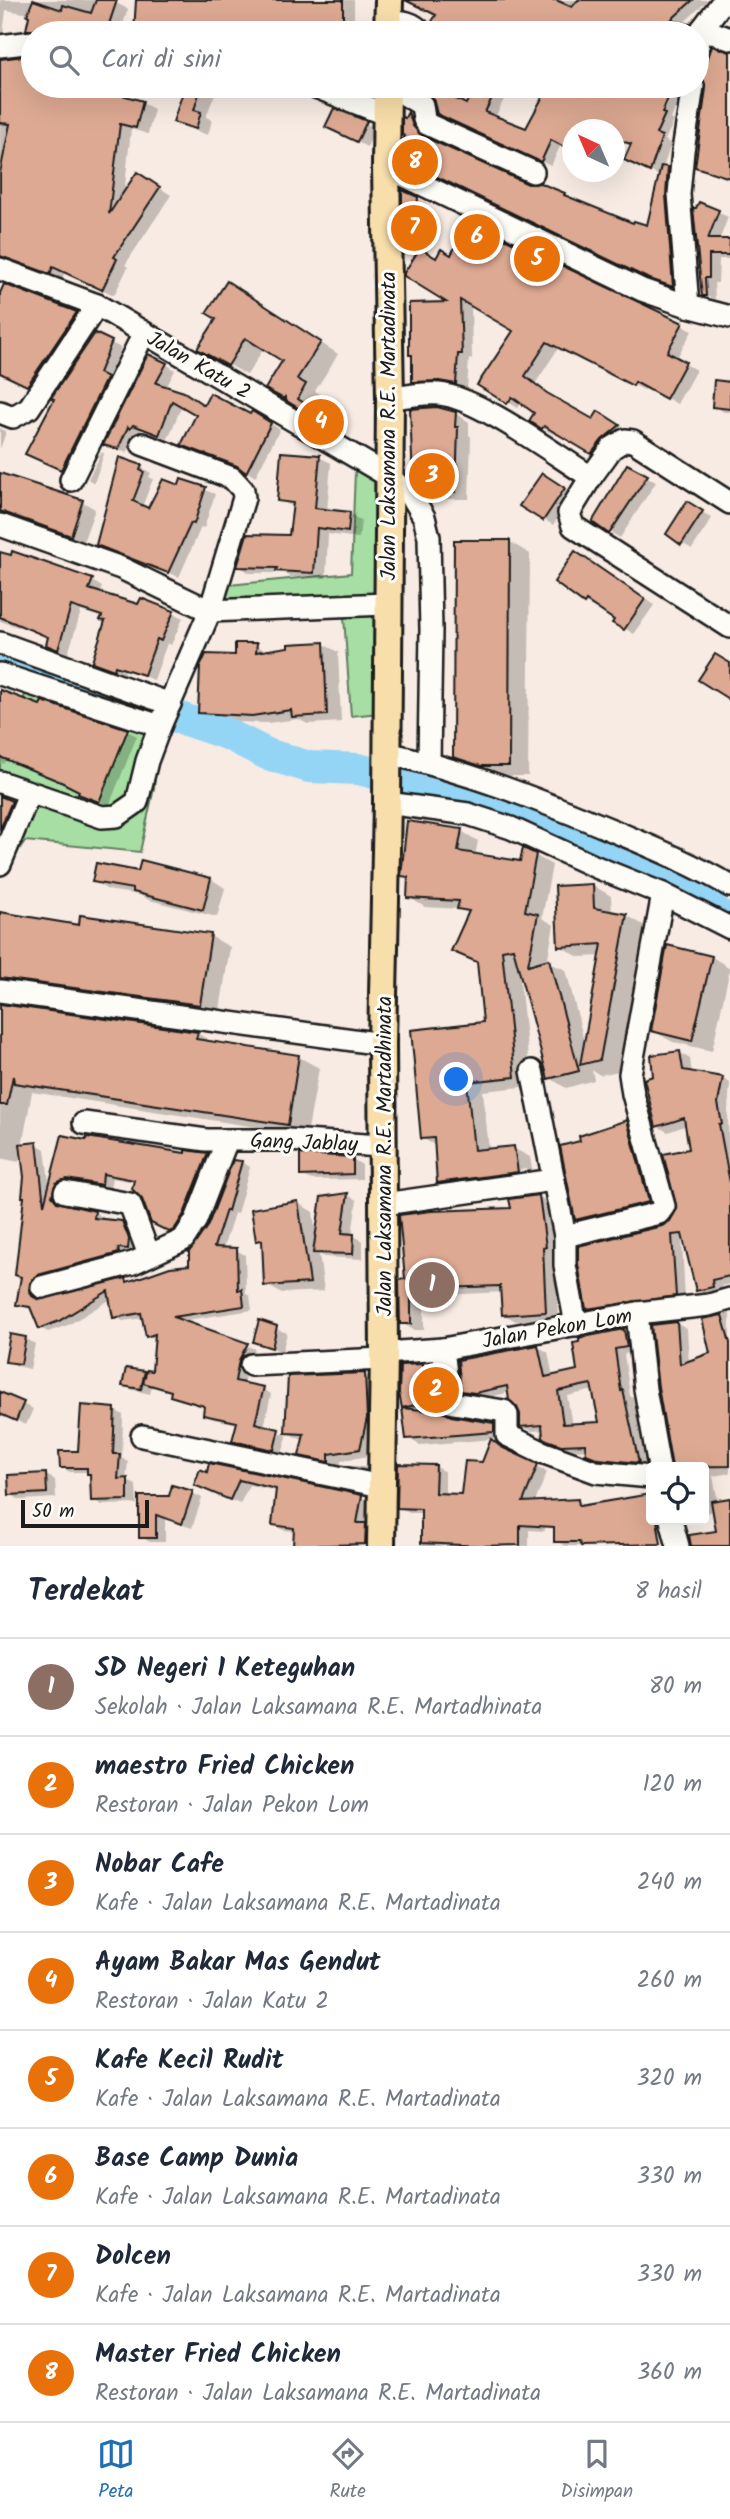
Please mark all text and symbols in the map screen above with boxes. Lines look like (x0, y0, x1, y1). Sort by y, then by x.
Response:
search box (21, 21, 709, 98)
text: Cari di sini (101, 39, 221, 81)
icon: search (45, 41, 83, 79)
north arrow (562, 119, 625, 182)
pin: 8 (392, 136, 438, 188)
pin: 7 (391, 202, 437, 254)
pin: 6 (454, 211, 500, 263)
pin: 5 (514, 233, 560, 285)
street label: Jalan Laksamana R.E. Martadinata (373, 271, 406, 581)
street label: Jalan Katu 2 (140, 323, 256, 409)
pin: 4 (298, 396, 344, 448)
pin: 3 (409, 450, 455, 502)
street label: Jalan Laksamana R.E. Martadhinata (369, 996, 402, 1316)
your location (439, 1062, 473, 1096)
street label: Gang Jablay (249, 1125, 359, 1162)
pin: 1 (409, 1259, 455, 1311)
street label: Jalan Pekon Lom (480, 1300, 635, 1359)
pin: 2 (413, 1364, 459, 1416)
map controls (646, 1462, 709, 1525)
button: locate (646, 1462, 709, 1525)
scale bar (21, 1497, 149, 1529)
text: 50 m (32, 1497, 74, 1527)
text: Terdekat (28, 1568, 144, 1616)
text: 8 hasil (635, 1574, 702, 1610)
text: SD Negeri 1 Keteguhan (95, 1648, 355, 1690)
text: 1 (48, 1669, 54, 1705)
text: 80 m (649, 1669, 702, 1705)
text: Sekolah · Jalan Laksamana R.E. Martadhinata (95, 1690, 542, 1726)
text: maestro Fried Chicken (95, 1746, 354, 1788)
text: 2 (44, 1767, 58, 1803)
text: 120 m (642, 1767, 702, 1803)
text: Restoran · Jalan Pekon Lom (95, 1788, 369, 1824)
text: Nobar Cafe (95, 1844, 224, 1886)
text: 3 (45, 1865, 57, 1901)
text: 240 m (637, 1865, 702, 1901)
text: Kafe · Jalan Laksamana R.E. Martadinata (95, 1886, 501, 1922)
text: Ayam Bakar Mas Gendut (95, 1942, 381, 1984)
text: 4 (45, 1963, 57, 1999)
text: 260 m (637, 1963, 702, 1999)
text: Restoran · Jalan Katu 2 (95, 1984, 329, 2020)
text: Kafe Kecil Rudit (95, 2040, 283, 2082)
text: 5 (45, 2061, 57, 2097)
text: 320 m (636, 2061, 702, 2097)
text: Kafe · Jalan Laksamana R.E. Martadinata (95, 2082, 501, 2118)
text: Base Camp Dunia (95, 2138, 298, 2180)
text: 6 (45, 2159, 57, 2195)
text: 330 m (637, 2159, 702, 2195)
text: Kafe · Jalan Laksamana R.E. Martadinata (95, 2180, 501, 2216)
text: Dolcen (95, 2236, 171, 2278)
text: 7 (46, 2257, 56, 2293)
text: 330 m (637, 2257, 702, 2293)
text: Kafe · Jalan Laksamana R.E. Martadinata (95, 2278, 501, 2314)
text: Master Fried Chicken (95, 2334, 341, 2376)
text: 8 (44, 2355, 58, 2391)
text: 360 m (637, 2355, 702, 2391)
text: Restoran · Jalan Laksamana R.E. Martadinata (95, 2376, 541, 2412)
tab: Peta (97, 2435, 135, 2507)
tab: Rute (329, 2435, 367, 2507)
tab: Disimpan (560, 2435, 633, 2507)

